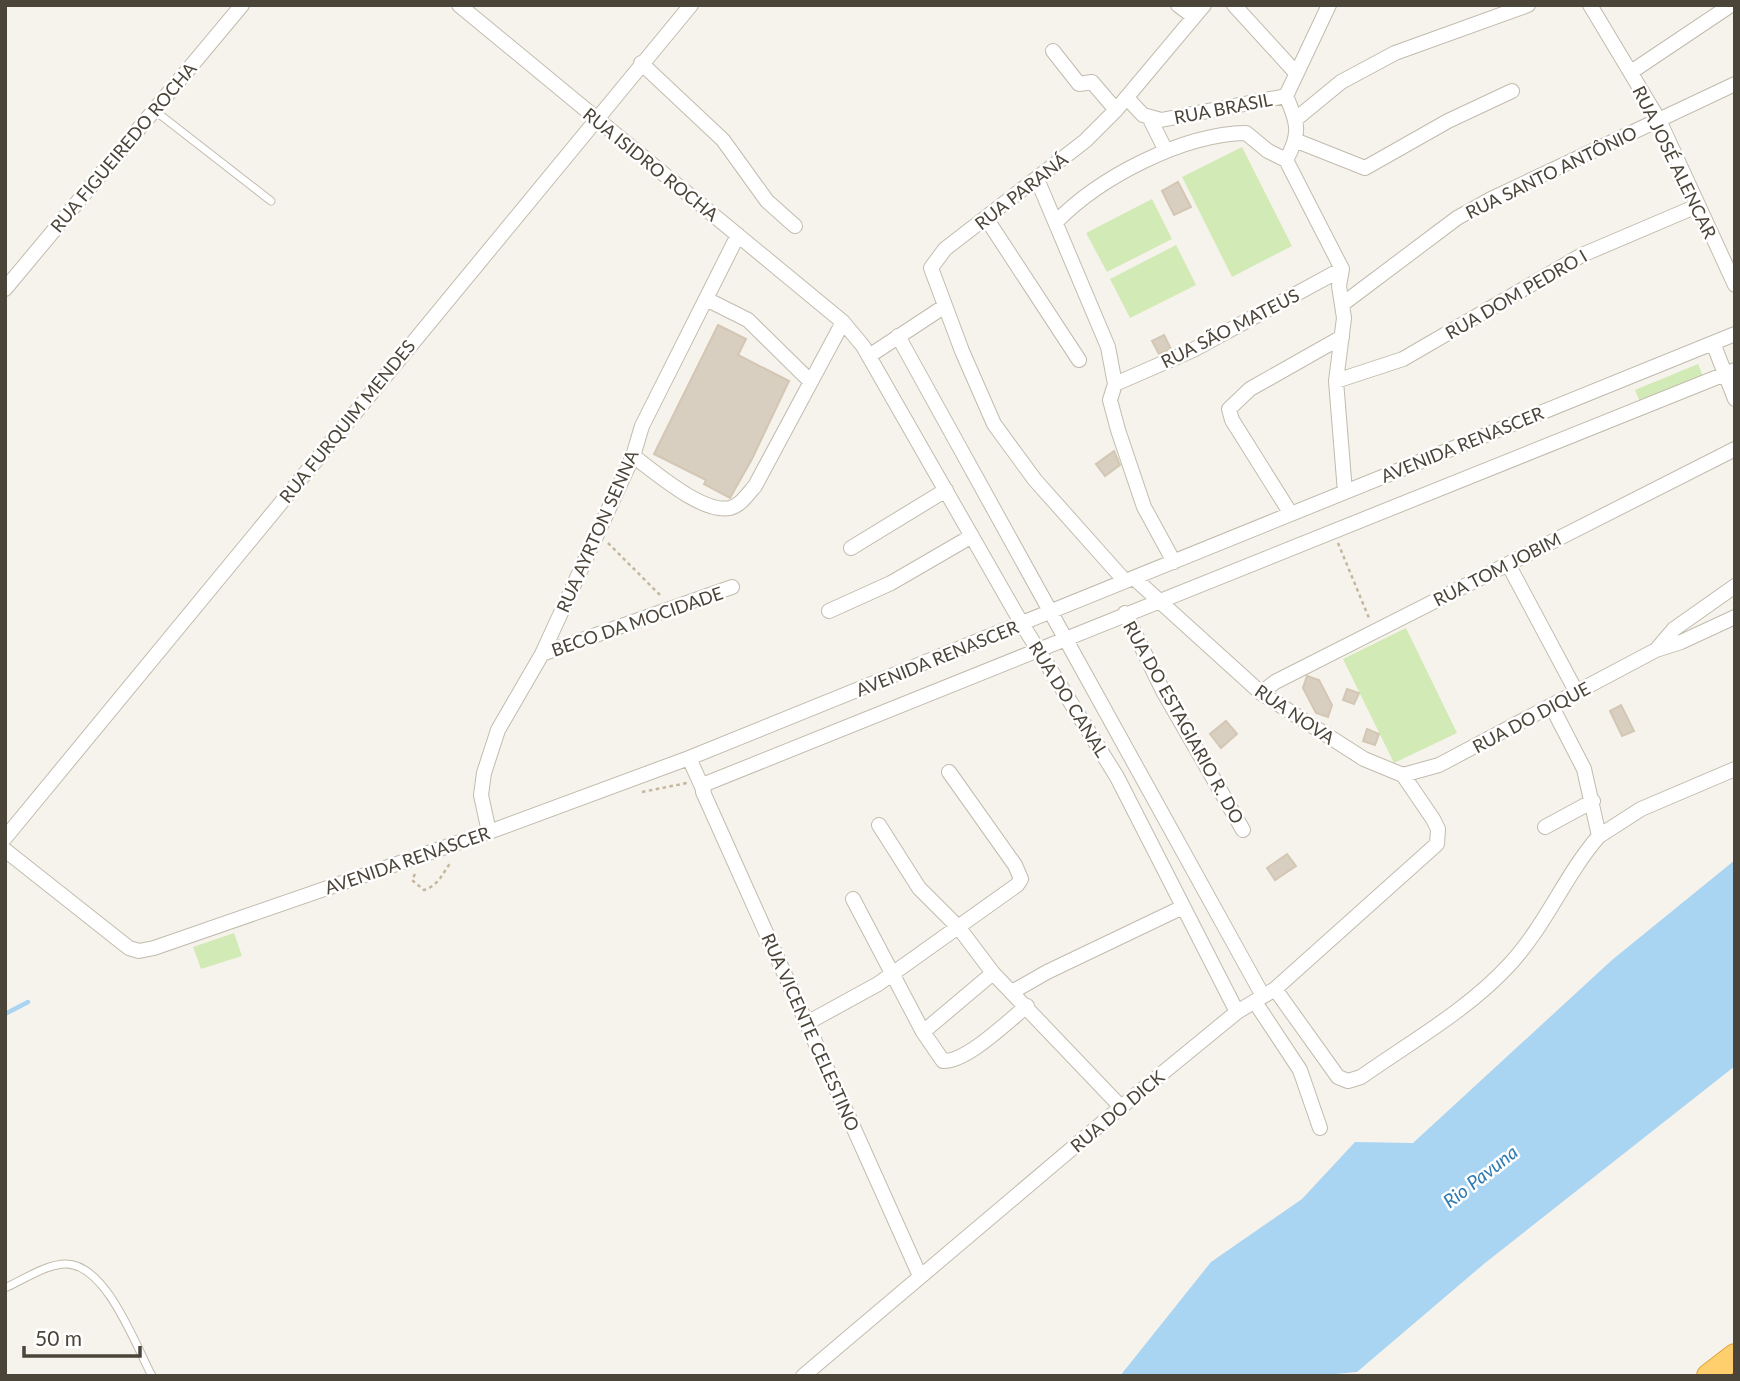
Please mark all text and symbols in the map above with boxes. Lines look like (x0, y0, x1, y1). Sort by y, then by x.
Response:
street label: RUA FIGUEIREDO ROCHA (45, 57, 201, 237)
street label: RUA JOSÉ ALENCAR (1628, 82, 1722, 243)
street label: RUA BRASIL (1172, 88, 1274, 128)
street label: RUA ISIDRO ROCHA (579, 103, 724, 226)
street label: RUA SANTO ANTÔNIO (1462, 121, 1640, 223)
street label: RUA PARANÁ (970, 147, 1072, 234)
street label: RUA DOM PEDRO I (1441, 245, 1591, 343)
street label: RUA SÃO MATEUS (1157, 284, 1303, 372)
street label: RUA FURQUIM MENDES (274, 335, 420, 507)
street label: AVENIDA RENASCER (1378, 401, 1547, 487)
street label: RUA AYRTON SENNA (551, 446, 643, 616)
street label: RUA TOM JOBIM (1429, 527, 1565, 611)
street label: BECO DA MOCIDADE (548, 581, 726, 661)
street label: AVENIDA RENASCER (853, 615, 1022, 701)
street label: RUA DO ESTAGIARIO R. DO (1119, 617, 1249, 827)
street label: RUA DO CANAL (1025, 637, 1113, 761)
street label: RUA DO DIQUE (1469, 677, 1593, 757)
street label: RUA NOVA (1251, 679, 1340, 749)
street label: AVENIDA RENASCER (322, 821, 493, 899)
street label: RUA VICENTE CELESTINO (757, 930, 865, 1134)
street label: RUA DO DICK (1066, 1065, 1168, 1157)
water label: Rio Pavuna (1438, 1140, 1522, 1212)
scale bar (24, 1314, 140, 1358)
text: 50 m (35, 1325, 82, 1350)

